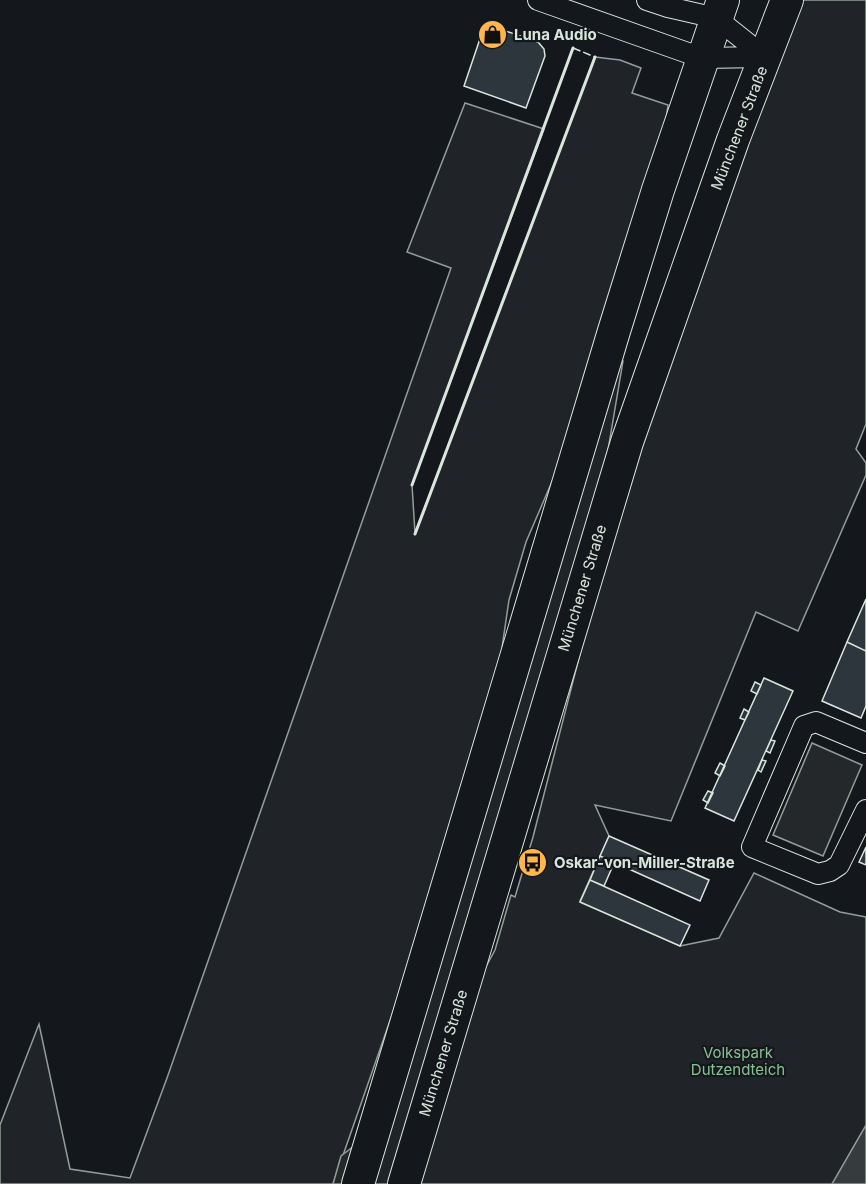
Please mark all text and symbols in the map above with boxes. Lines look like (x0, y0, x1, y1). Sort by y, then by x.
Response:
shop icon: Luna Audio (477, 18, 509, 50)
place label: Luna Audio (514, 25, 597, 44)
street label: Münchener Straße (707, 63, 771, 193)
street label: Münchener Straße (554, 522, 610, 654)
bus stop icon: Oskar-von-Miller-Straße (517, 846, 549, 878)
place label: Oskar-von-Miller-Straße (554, 853, 735, 872)
street label: Münchener Straße (415, 987, 471, 1119)
park label: Volkspark Dutzendteich (691, 1043, 785, 1079)

